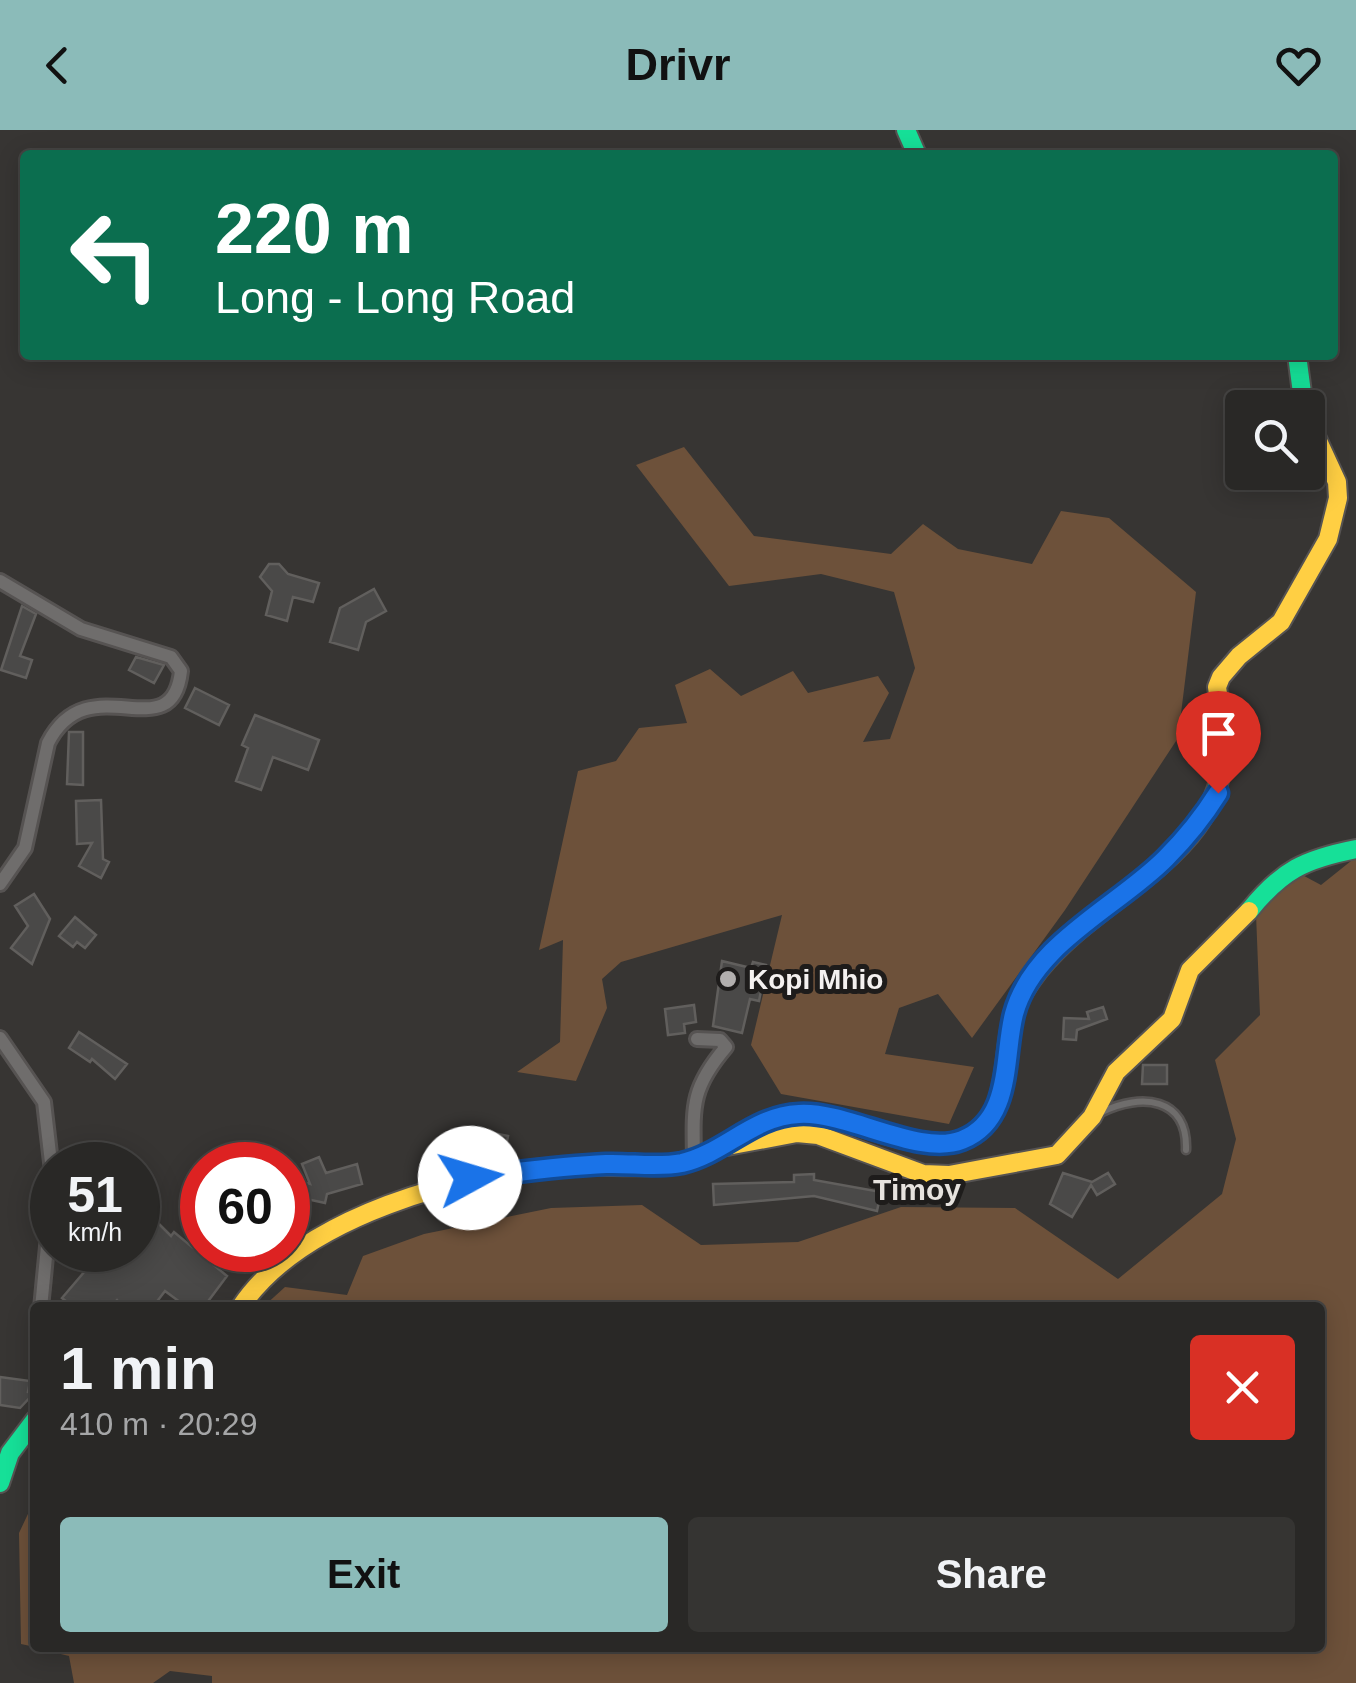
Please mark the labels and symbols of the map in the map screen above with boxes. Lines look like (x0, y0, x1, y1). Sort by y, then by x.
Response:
pin (1176, 691, 1261, 794)
place label: Kopi Mhio (748, 964, 883, 995)
marker: Kopi Mhio (717, 968, 739, 990)
position arrow (418, 1126, 522, 1230)
speed limit sign: 60 (180, 1142, 310, 1272)
district label: Timoy (873, 1173, 961, 1206)

